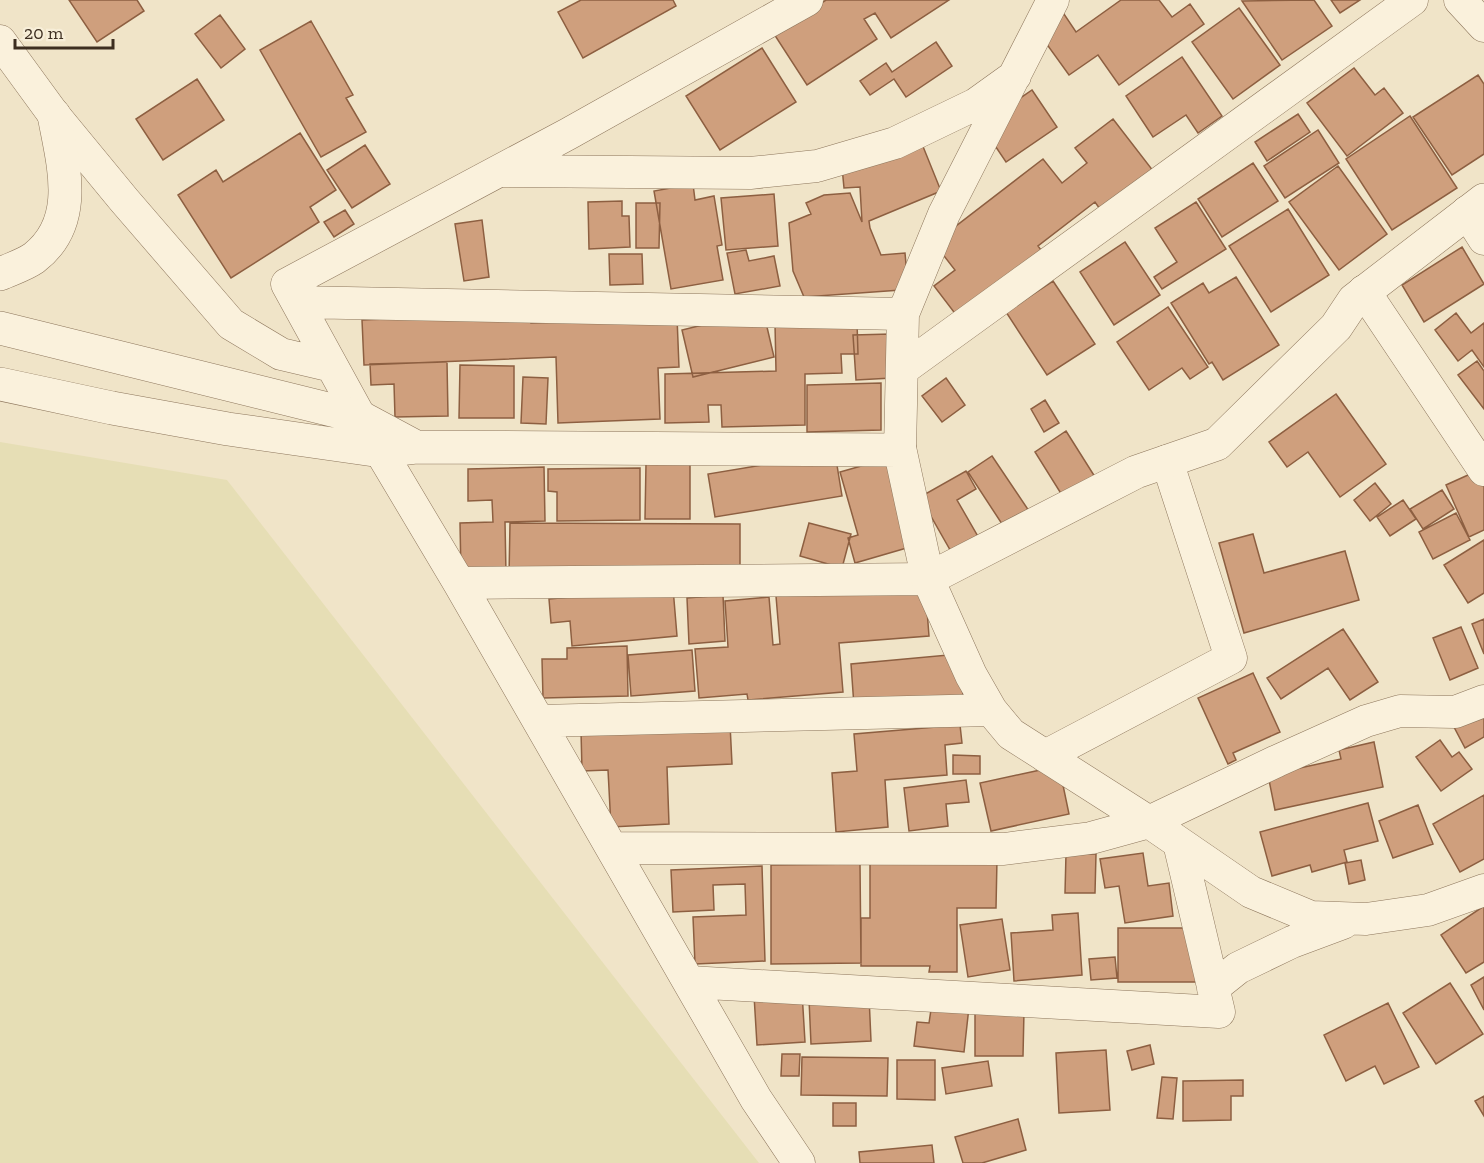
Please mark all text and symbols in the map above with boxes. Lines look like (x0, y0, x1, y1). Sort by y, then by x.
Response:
scale bar (15, 12, 112, 50)
text: 20 m (24, 22, 64, 44)

